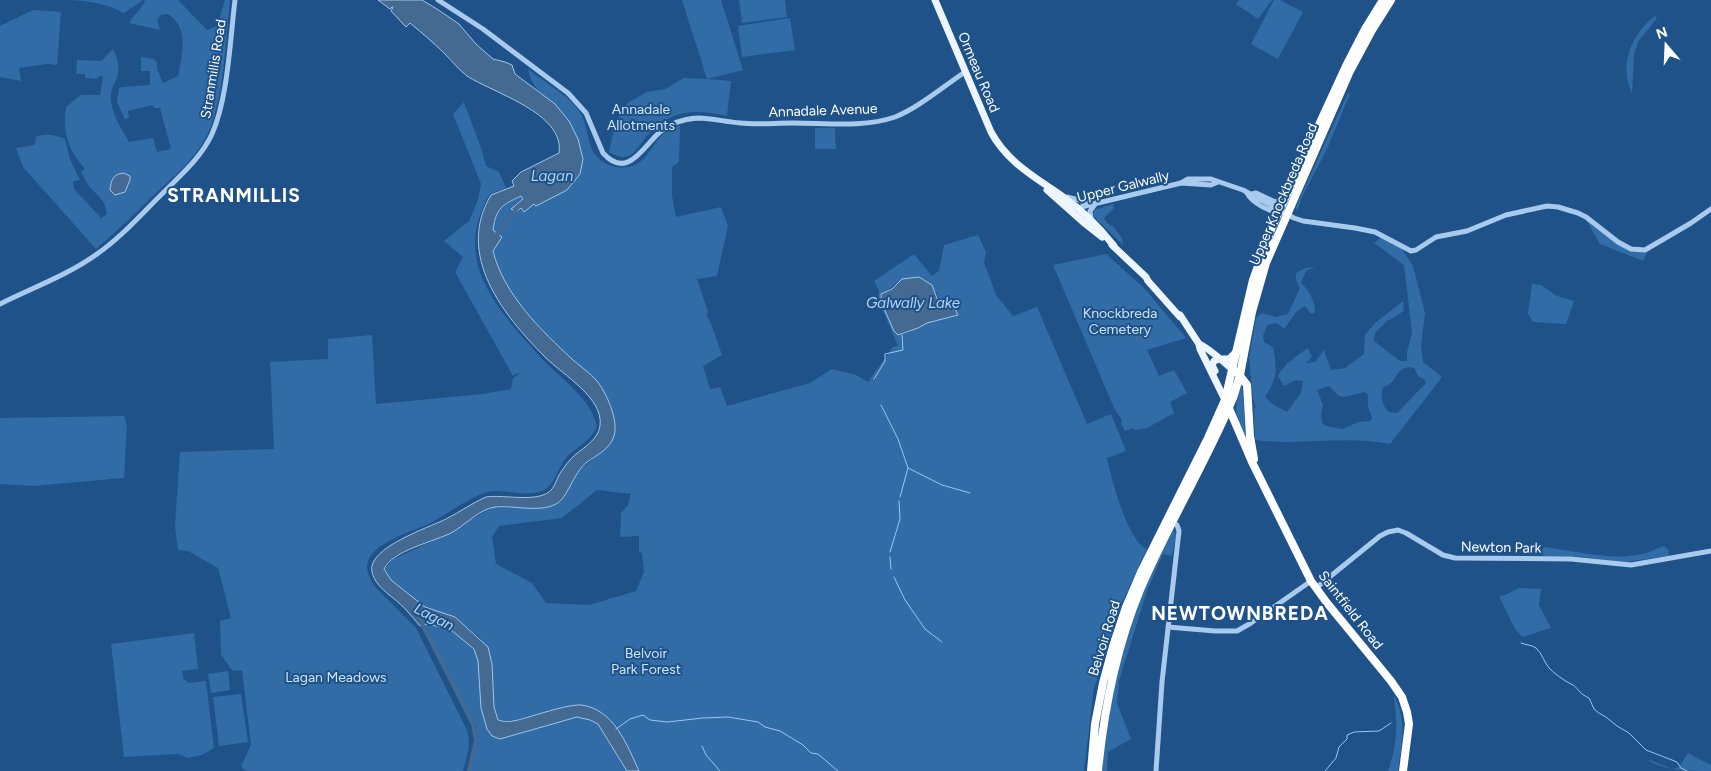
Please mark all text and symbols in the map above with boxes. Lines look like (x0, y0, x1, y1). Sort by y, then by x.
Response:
street label: Stranmillis Road (197, 18, 230, 120)
north arrow (1641, 20, 1691, 70)
text: N (1654, 23, 1670, 43)
street label: Ormeau Road (954, 29, 1003, 115)
street label: Annadale Avenue (768, 100, 878, 121)
park label: Annadale Allotments (607, 101, 675, 134)
street label: Upper Knockbreda Road (1246, 121, 1321, 268)
water label: Lagan (531, 167, 573, 185)
street label: Upper Galwally (1075, 167, 1172, 206)
district label: STRANMILLIS (167, 184, 301, 207)
water label: Galwally Lake (866, 294, 960, 312)
park label: Knockbreda Cemetery (1083, 305, 1157, 338)
street label: Newton Park (1461, 538, 1542, 557)
street label: Saintfield Road (1315, 568, 1387, 653)
street label: Belvoir Road (1085, 598, 1124, 678)
water label: Lagan (411, 599, 457, 635)
district label: NEWTOWNBREDA (1151, 602, 1329, 625)
park label: Belvoir Park Forest (611, 645, 681, 678)
park label: Lagan Meadows (285, 669, 387, 686)

